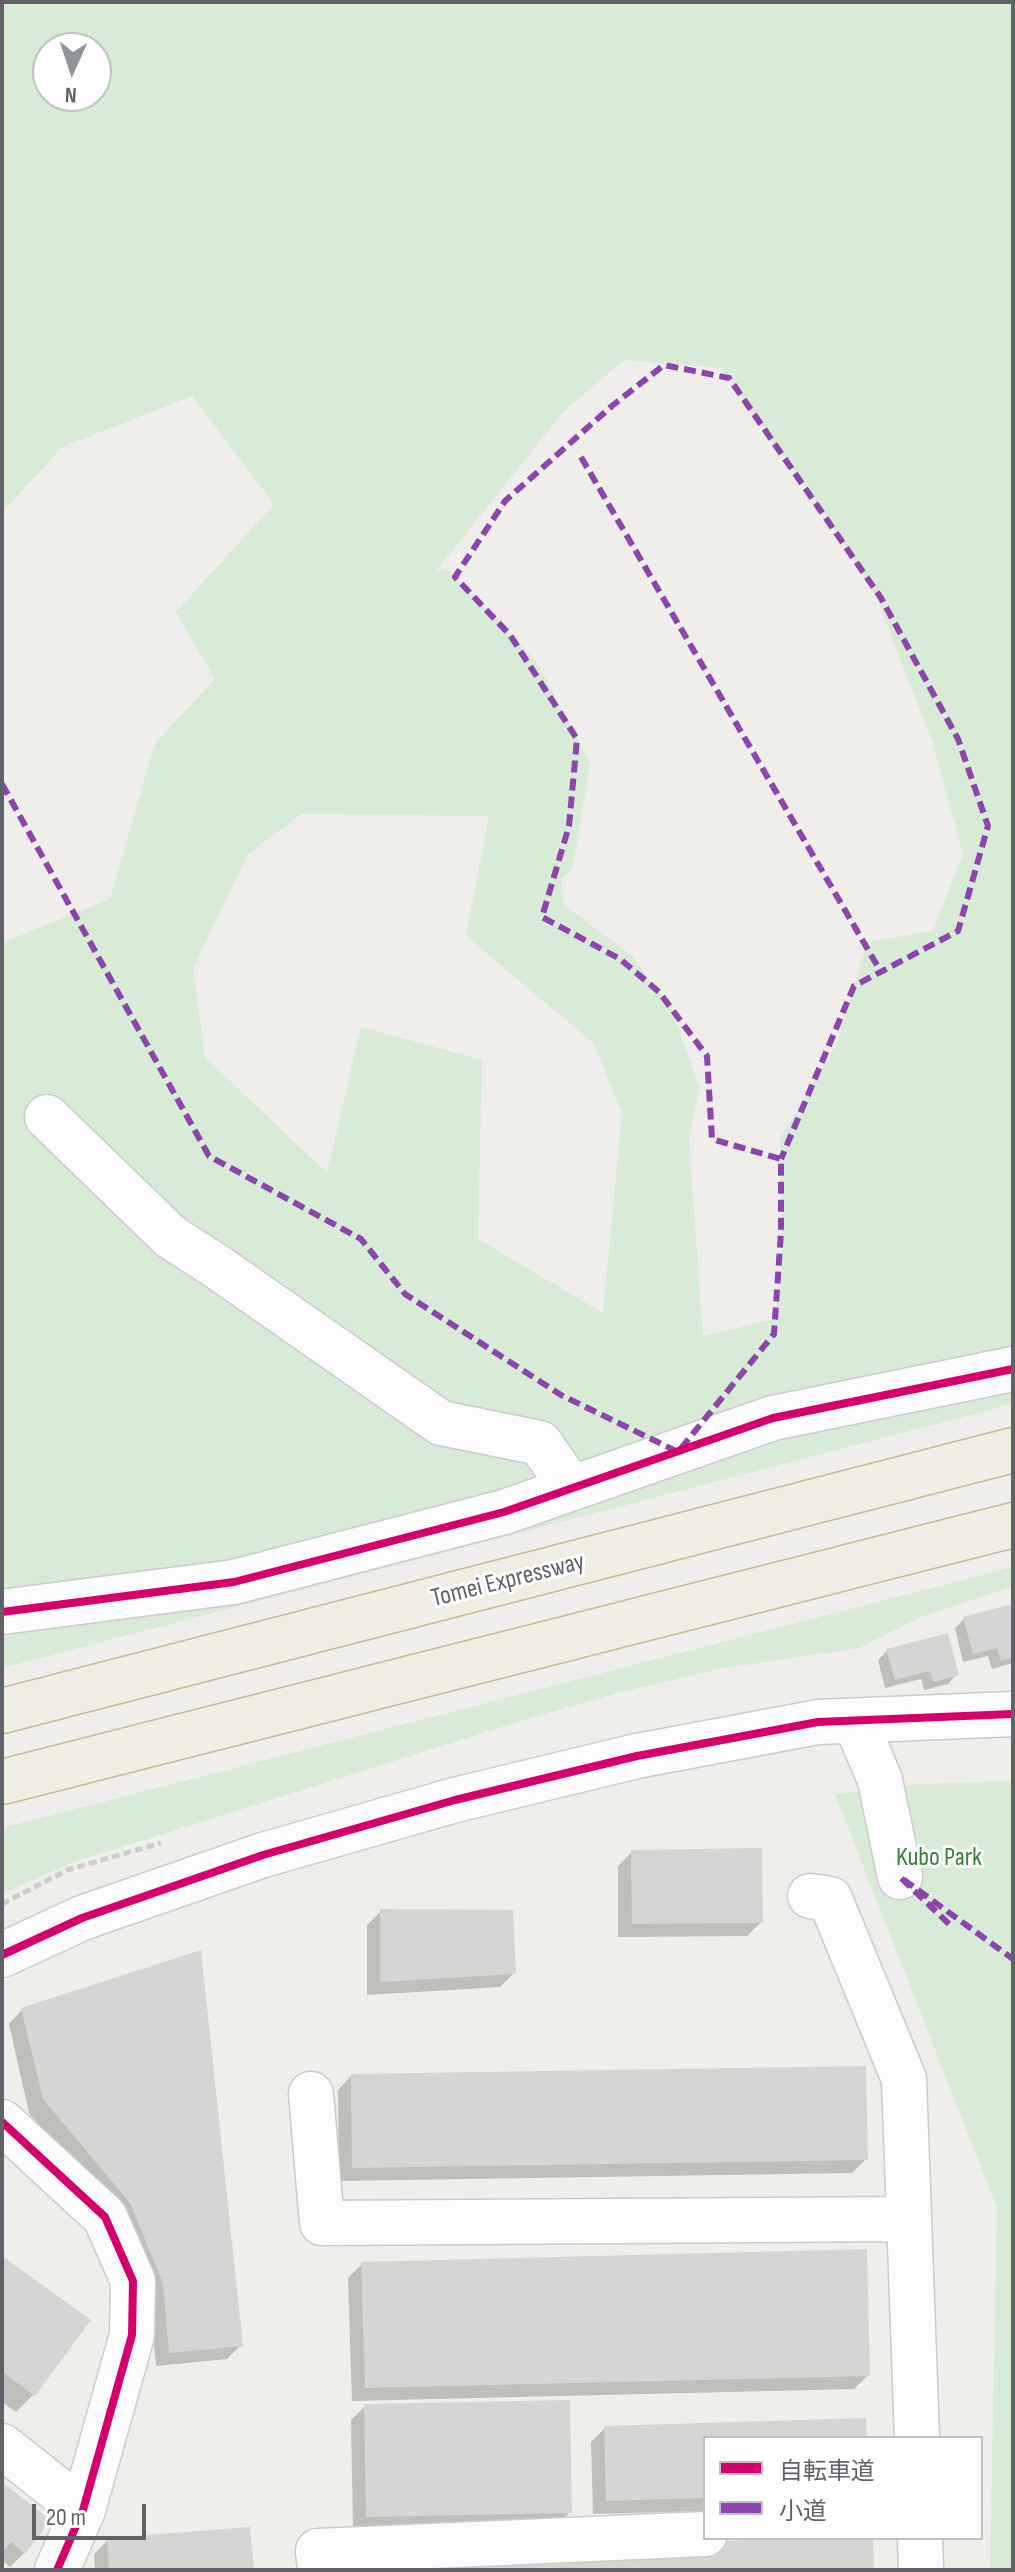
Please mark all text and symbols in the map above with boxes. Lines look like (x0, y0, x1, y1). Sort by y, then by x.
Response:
north arrow (32, 32, 112, 112)
text: N (64, 81, 77, 108)
street label: Tomei Expressway (428, 1547, 588, 1615)
park label: Kubo Park (896, 1842, 982, 1874)
legend (703, 2436, 983, 2540)
text: 自転車道 (779, 2457, 875, 2486)
scale bar (36, 2488, 150, 2538)
text: 小道 (779, 2497, 827, 2526)
text: 20 m (46, 2503, 86, 2532)

